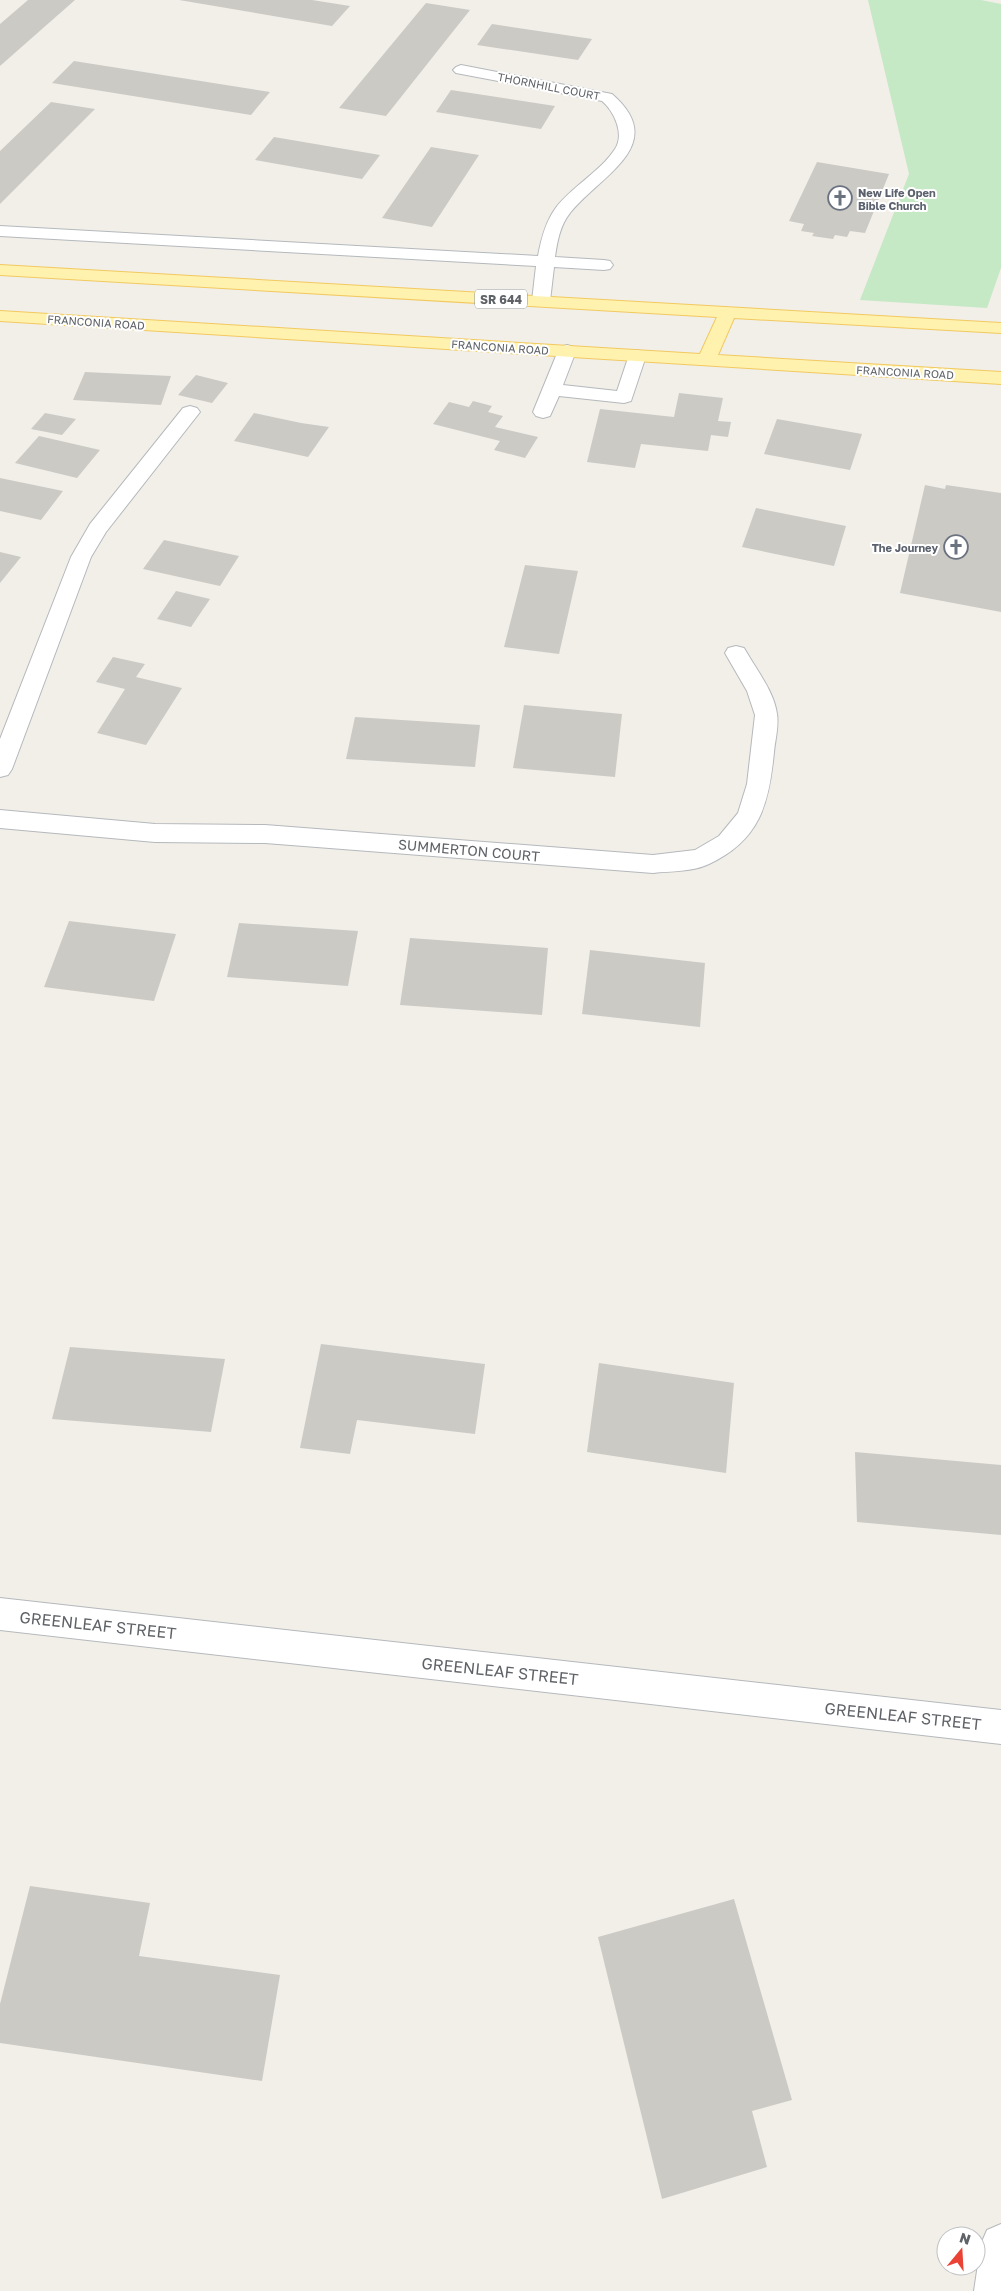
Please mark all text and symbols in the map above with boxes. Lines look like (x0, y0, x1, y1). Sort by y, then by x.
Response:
street label: THORNHILL COURT (497, 70, 602, 102)
church icon: New Life Open Bible Church (827, 185, 853, 211)
place label: New Life Open Bible Church (858, 186, 936, 212)
road number: SR 644 (475, 290, 527, 308)
street label: FRANCONIA ROAD (47, 312, 146, 332)
street label: FRANCONIA ROAD (451, 337, 550, 357)
street label: FRANCONIA ROAD (856, 363, 954, 381)
church icon: The Journey (943, 534, 969, 560)
place label: The Journey (872, 541, 938, 554)
street label: SUMMERTON COURT (397, 835, 541, 865)
street label: GREENLEAF STREET (19, 1607, 177, 1643)
street label: GREENLEAF STREET (421, 1653, 579, 1689)
street label: GREENLEAF STREET (824, 1698, 982, 1734)
north arrow (936, 2226, 986, 2276)
text: N (957, 2228, 973, 2248)

